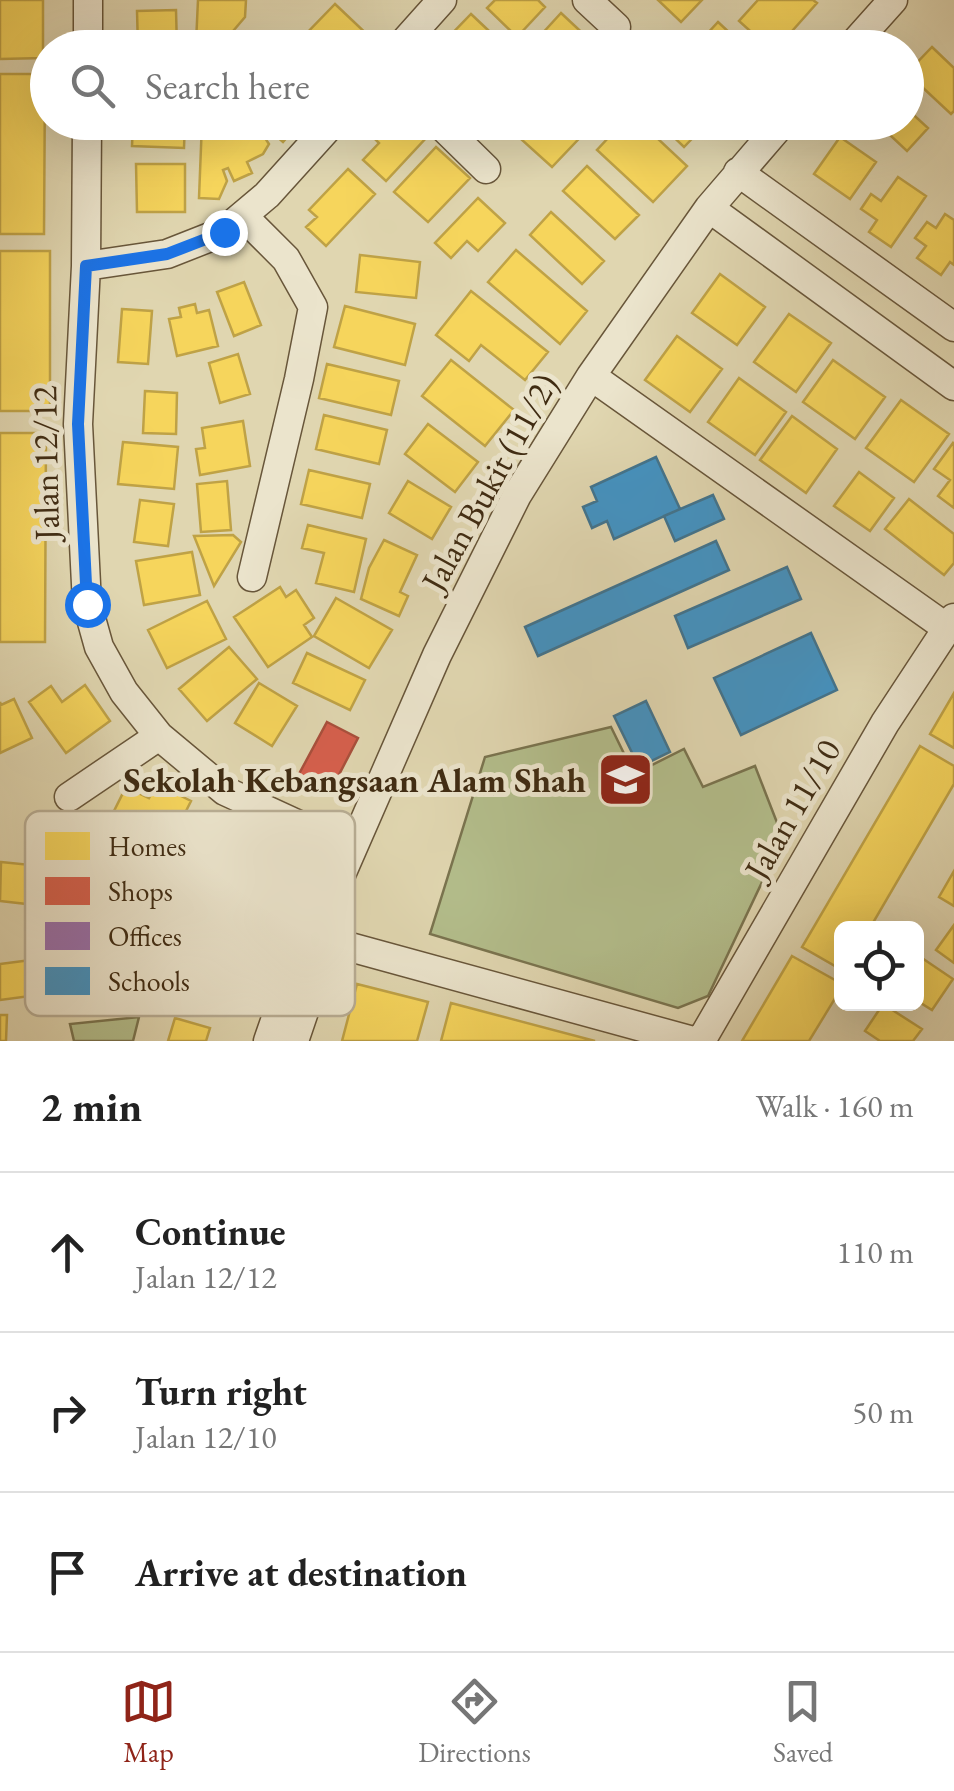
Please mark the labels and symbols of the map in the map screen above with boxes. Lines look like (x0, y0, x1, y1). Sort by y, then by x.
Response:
route end (202, 210, 248, 256)
street label: Jalan Bukit (11/2) (409, 365, 567, 601)
street label: Jalan 12/12 (21, 385, 69, 544)
route start (65, 582, 111, 628)
street label: Jalan 11/10 (732, 731, 850, 890)
school or university icon: Sekolah Kebangsaan Alam Shah (595, 749, 655, 809)
place label: Sekolah Kebangsaan Alam Shah (123, 757, 586, 802)
legend (25, 811, 355, 1016)
text: Homes (108, 828, 186, 864)
text: Shops (108, 873, 173, 909)
text: Offices (108, 918, 182, 954)
text: Schools (108, 963, 190, 999)

